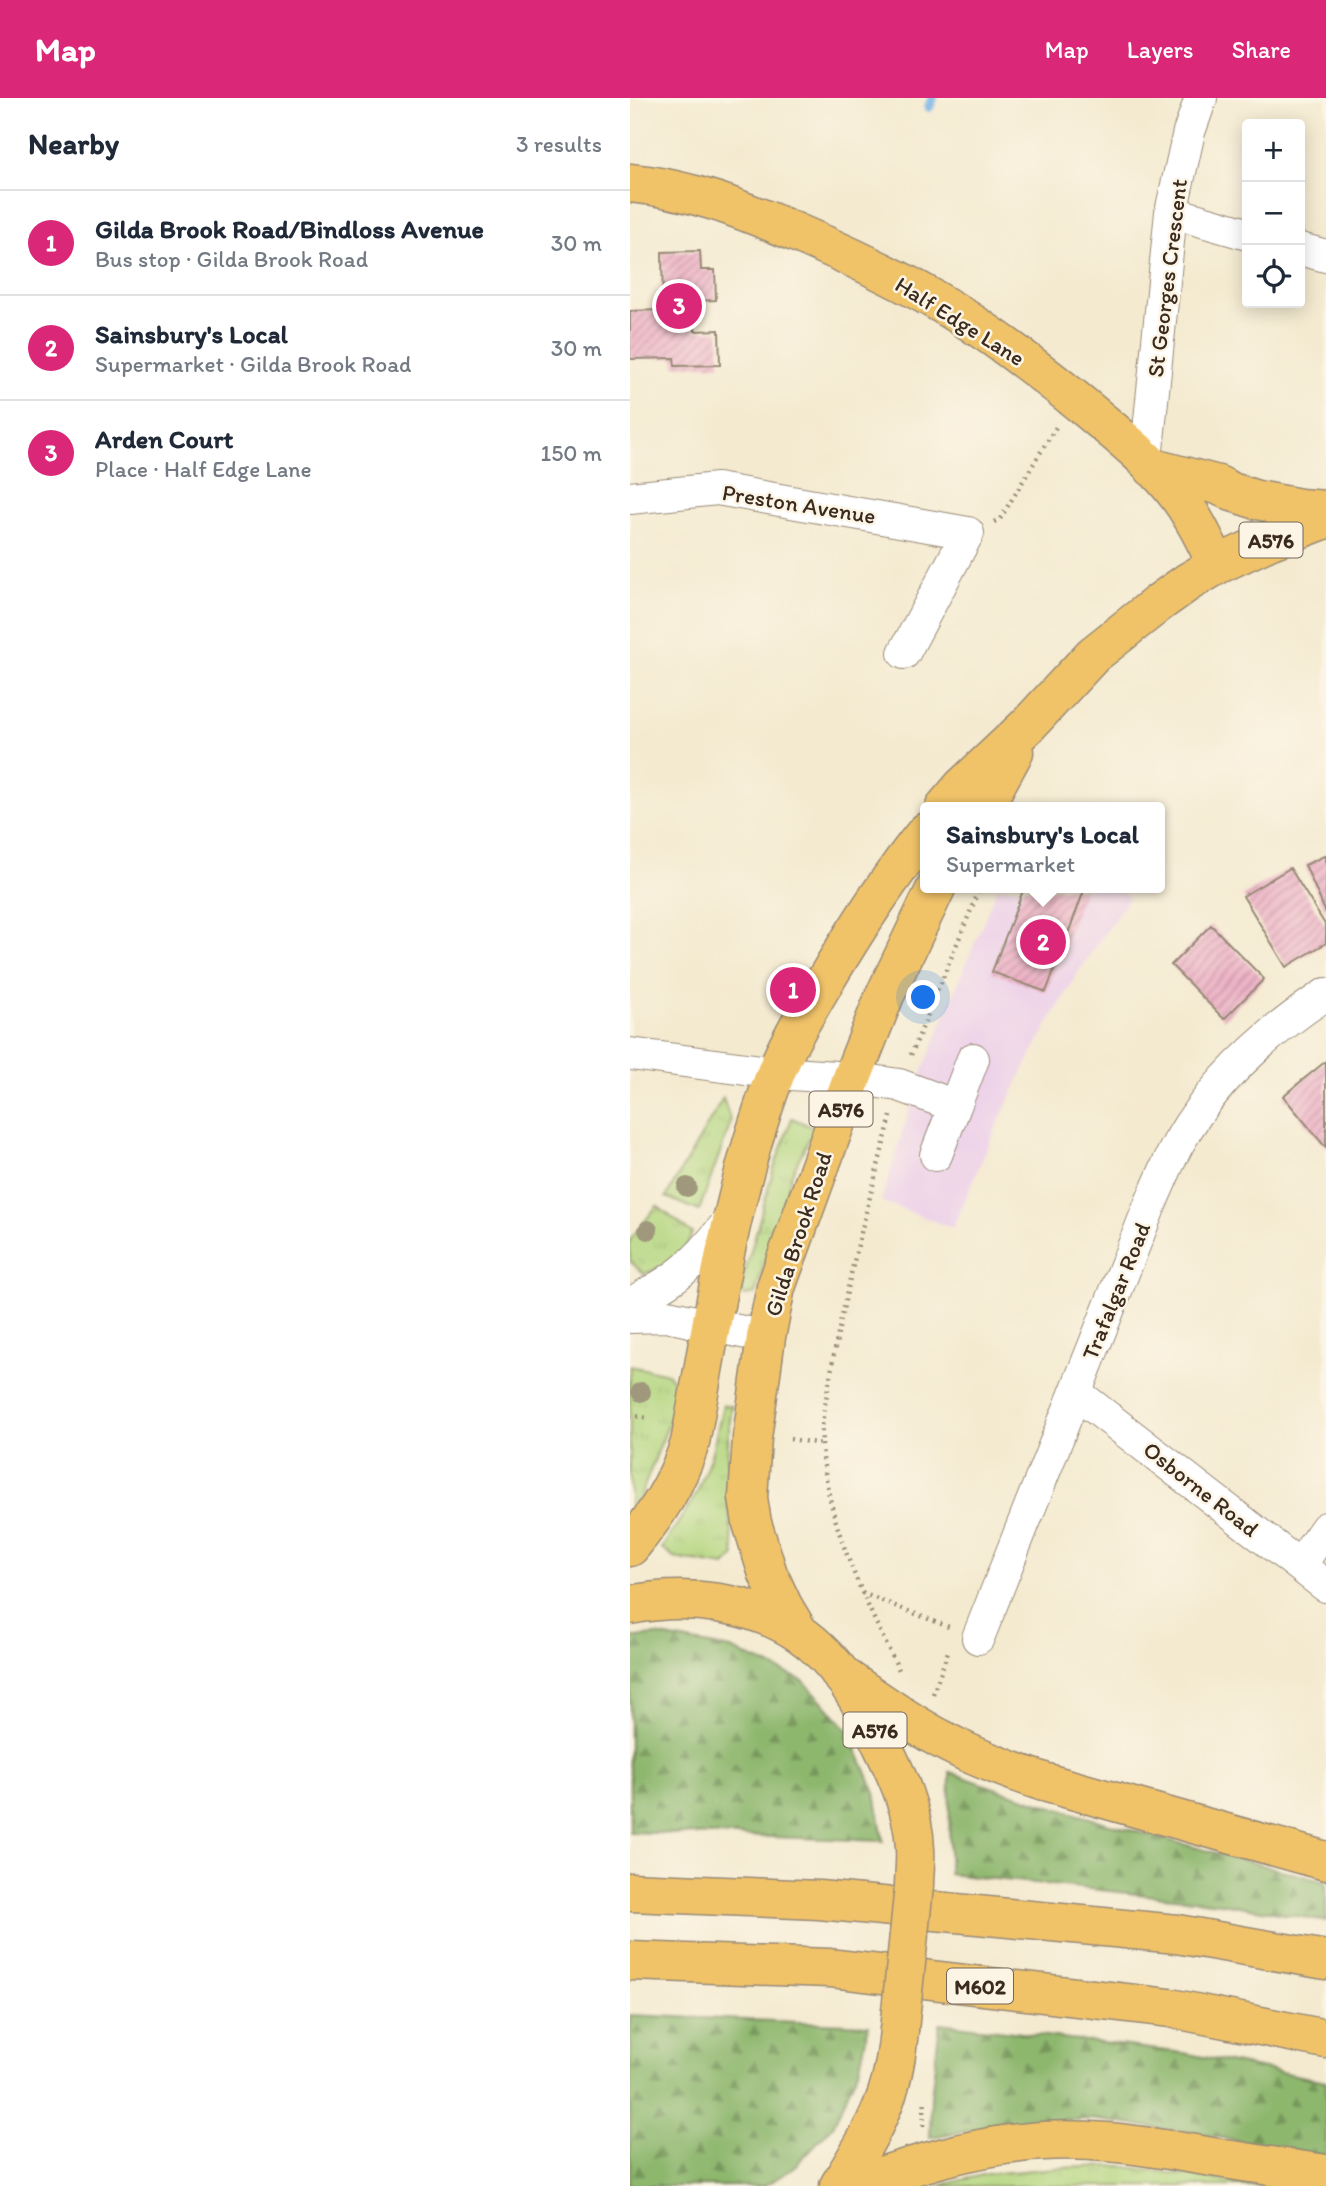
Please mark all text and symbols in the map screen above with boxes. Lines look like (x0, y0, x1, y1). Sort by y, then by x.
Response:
text: Map (35, 30, 96, 69)
text: Map (1045, 35, 1089, 64)
text: Layers (1127, 35, 1194, 64)
text: Share (1232, 35, 1291, 64)
map controls (1242, 119, 1305, 308)
button: + (1242, 119, 1305, 182)
text: Nearby (28, 125, 119, 162)
text: 3 results (516, 130, 602, 158)
street label: St Georges Crescent (1141, 177, 1193, 379)
button: − (1242, 182, 1305, 245)
text: Gilda Brook Road/Bindloss Avenue (95, 213, 484, 245)
text: 1 (46, 229, 56, 257)
text: 30 m (551, 229, 602, 257)
text: Bus stop · Gilda Brook Road (95, 245, 368, 273)
button: locate (1242, 245, 1305, 308)
street label: Half Edge Lane (890, 270, 1030, 372)
pin: 3 (656, 280, 702, 332)
text: Sainsbury's Local (95, 318, 288, 350)
text: 2 (45, 334, 57, 362)
text: 30 m (551, 334, 602, 362)
text: Supermarket · Gilda Brook Road (95, 350, 411, 378)
text: Arden Court (95, 423, 233, 455)
text: 3 (45, 439, 57, 467)
text: 150 m (541, 439, 602, 467)
text: Place · Half Edge Lane (95, 455, 312, 483)
street label: Preston Avenue (720, 478, 878, 530)
road number: A576 (1240, 522, 1302, 558)
popup (920, 802, 1165, 893)
text: Sainsbury's Local (946, 818, 1139, 850)
text: Supermarket (946, 850, 1075, 878)
pin: 2 (1020, 916, 1066, 968)
pin: 1 (770, 964, 816, 1016)
your location (906, 980, 940, 1014)
road number: A576 (810, 1091, 872, 1126)
street label: Gilda Brook Road (758, 1148, 838, 1320)
street label: Trafalgar Road (1076, 1218, 1156, 1364)
street label: Osborne Road (1138, 1435, 1264, 1543)
road number: A576 (844, 1712, 906, 1748)
road number: M602 (947, 1968, 1013, 2004)

